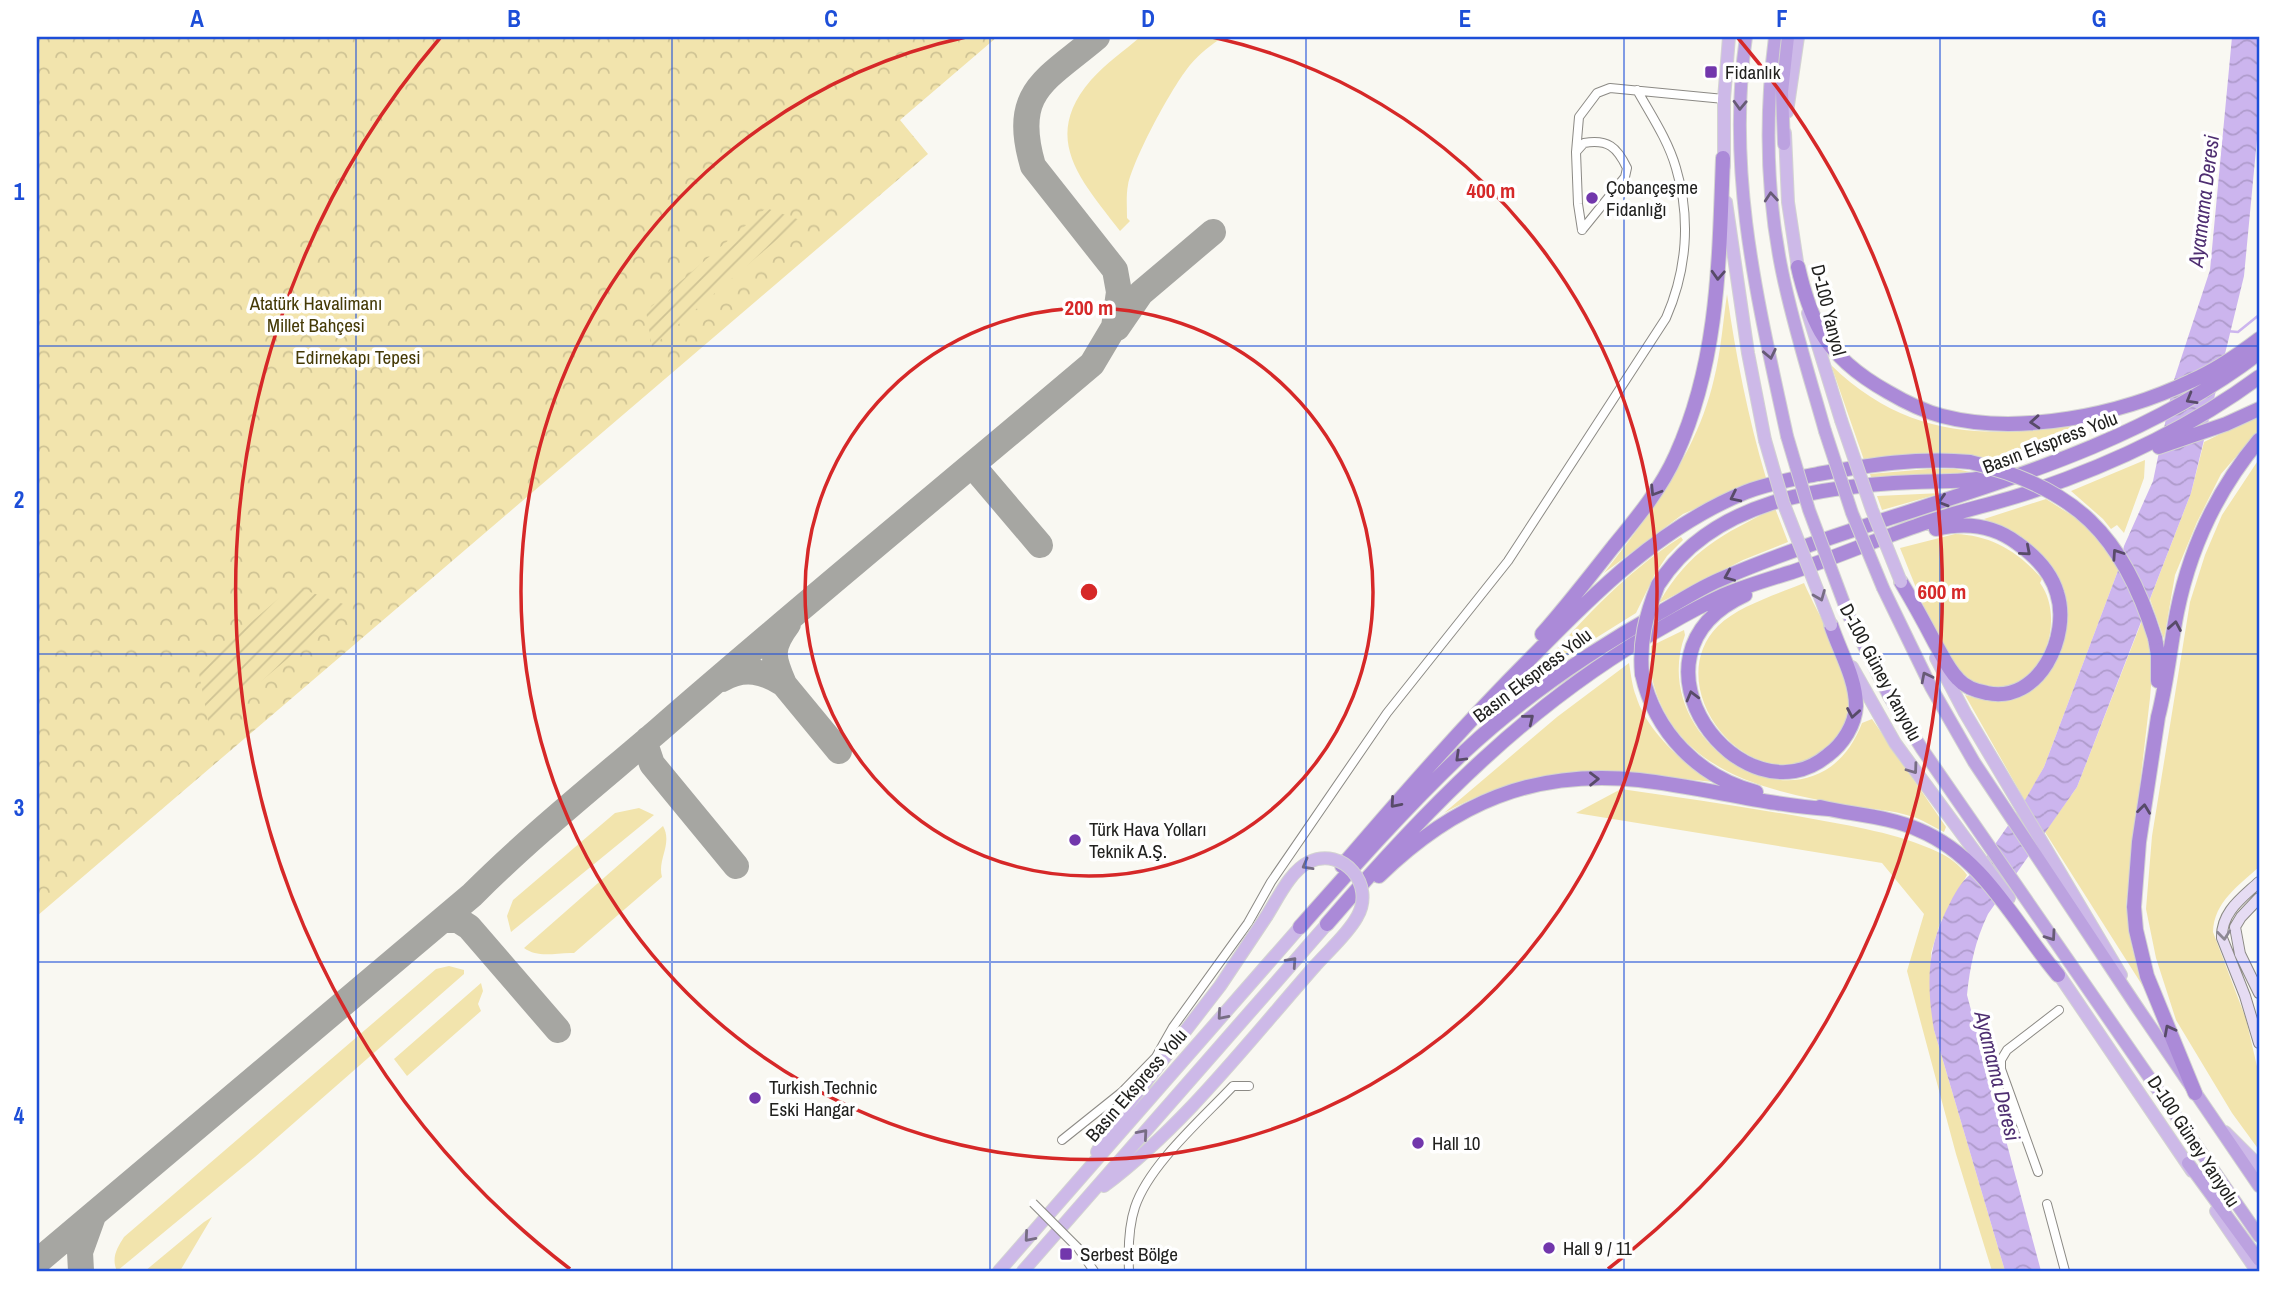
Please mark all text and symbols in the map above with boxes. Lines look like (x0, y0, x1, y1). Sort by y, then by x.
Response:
text: A (190, 3, 204, 34)
text: B (507, 3, 521, 34)
text: C (824, 3, 838, 34)
text: D (1141, 3, 1155, 34)
text: E (1459, 3, 1471, 34)
text: F (1776, 3, 1788, 34)
text: G (2092, 3, 2106, 34)
place label: Fidanlık (1725, 59, 1781, 85)
marker: Fidanlık (1703, 64, 1719, 80)
one-way arrow (1732, 99, 1747, 110)
water label: Ayamama Deresi (2181, 133, 2226, 270)
place label: Çobançeşme Fidanlığı (1606, 174, 1698, 222)
text: 1 (14, 176, 25, 207)
text: 400 m (1467, 176, 1515, 205)
marker: Çobançeşme Fidanlığı (1584, 190, 1600, 206)
one-way arrow (1764, 192, 1779, 203)
street label: D-100 Yanyol (1805, 262, 1853, 358)
one-way arrow (1710, 270, 1725, 281)
park label: Atatürk Havalimanı Millet Bahçesi (249, 290, 382, 338)
text: 200 m (1065, 293, 1113, 322)
park label: Edirnekapı Tepesi (295, 344, 421, 370)
one-way arrow (1761, 348, 1776, 360)
one-way arrow (2185, 391, 2198, 404)
street label: Basın Ekspress Yolu (1979, 404, 2121, 480)
one-way arrow (2029, 414, 2040, 429)
one-way arrow (1651, 483, 1664, 496)
text: 2 (14, 484, 24, 515)
one-way arrow (1730, 489, 1742, 503)
one-way arrow (1938, 493, 1950, 507)
one-way arrow (2018, 543, 2031, 555)
one-way arrow (2113, 548, 2126, 561)
one-way arrow (1724, 568, 1736, 582)
text: 600 m (1918, 577, 1966, 606)
centre of rings (1077, 580, 1101, 604)
one-way arrow (1812, 590, 1826, 602)
street label: D-100 Güney Yanyolu (1834, 599, 1928, 745)
one-way arrow (2167, 620, 2182, 632)
street label: Basın Ekspress Yolu (1467, 622, 1597, 728)
one-way arrow (1920, 672, 1934, 684)
one-way arrow (1686, 690, 1700, 702)
one-way arrow (1846, 707, 1861, 719)
one-way arrow (1522, 714, 1534, 727)
one-way arrow (1455, 748, 1468, 761)
one-way arrow (1905, 761, 1917, 774)
one-way arrow (1589, 771, 1599, 787)
text: 3 (14, 792, 24, 823)
one-way arrow (1391, 794, 1403, 807)
one-way arrow (2136, 803, 2151, 814)
place label: Türk Hava Yolları Teknik A.Ş. (1089, 816, 1207, 864)
marker: Türk Hava Yolları Teknik A.Ş. (1067, 832, 1083, 848)
one-way arrow (1302, 857, 1315, 870)
one-way arrow (2043, 928, 2055, 941)
one-way arrow (2216, 930, 2231, 941)
one-way arrow (1284, 957, 1297, 970)
one-way arrow (1218, 1007, 1230, 1020)
water label: Ayamama Deresi (1967, 1007, 2028, 1144)
street label: Basın Ekspress Yolu (1080, 1023, 1192, 1147)
one-way arrow (2164, 1024, 2178, 1037)
street label: D-100 Güney Yanyolu (2142, 1070, 2246, 1212)
place label: Turkish Technic Eski Hangar (769, 1074, 878, 1122)
marker: Turkish Technic Eski Hangar (747, 1090, 763, 1106)
text: 4 (14, 1100, 25, 1131)
one-way arrow (1135, 1129, 1147, 1142)
place label: Hall 10 (1432, 1130, 1481, 1156)
marker: Hall 10 (1410, 1135, 1426, 1151)
one-way arrow (1025, 1228, 1037, 1241)
place label: Hall 9 / 11 (1563, 1235, 1632, 1261)
marker: Hall 9 / 11 (1541, 1240, 1557, 1256)
place label: Serbest Bölge (1080, 1241, 1178, 1267)
marker: Serbest Bölge (1058, 1246, 1074, 1262)

